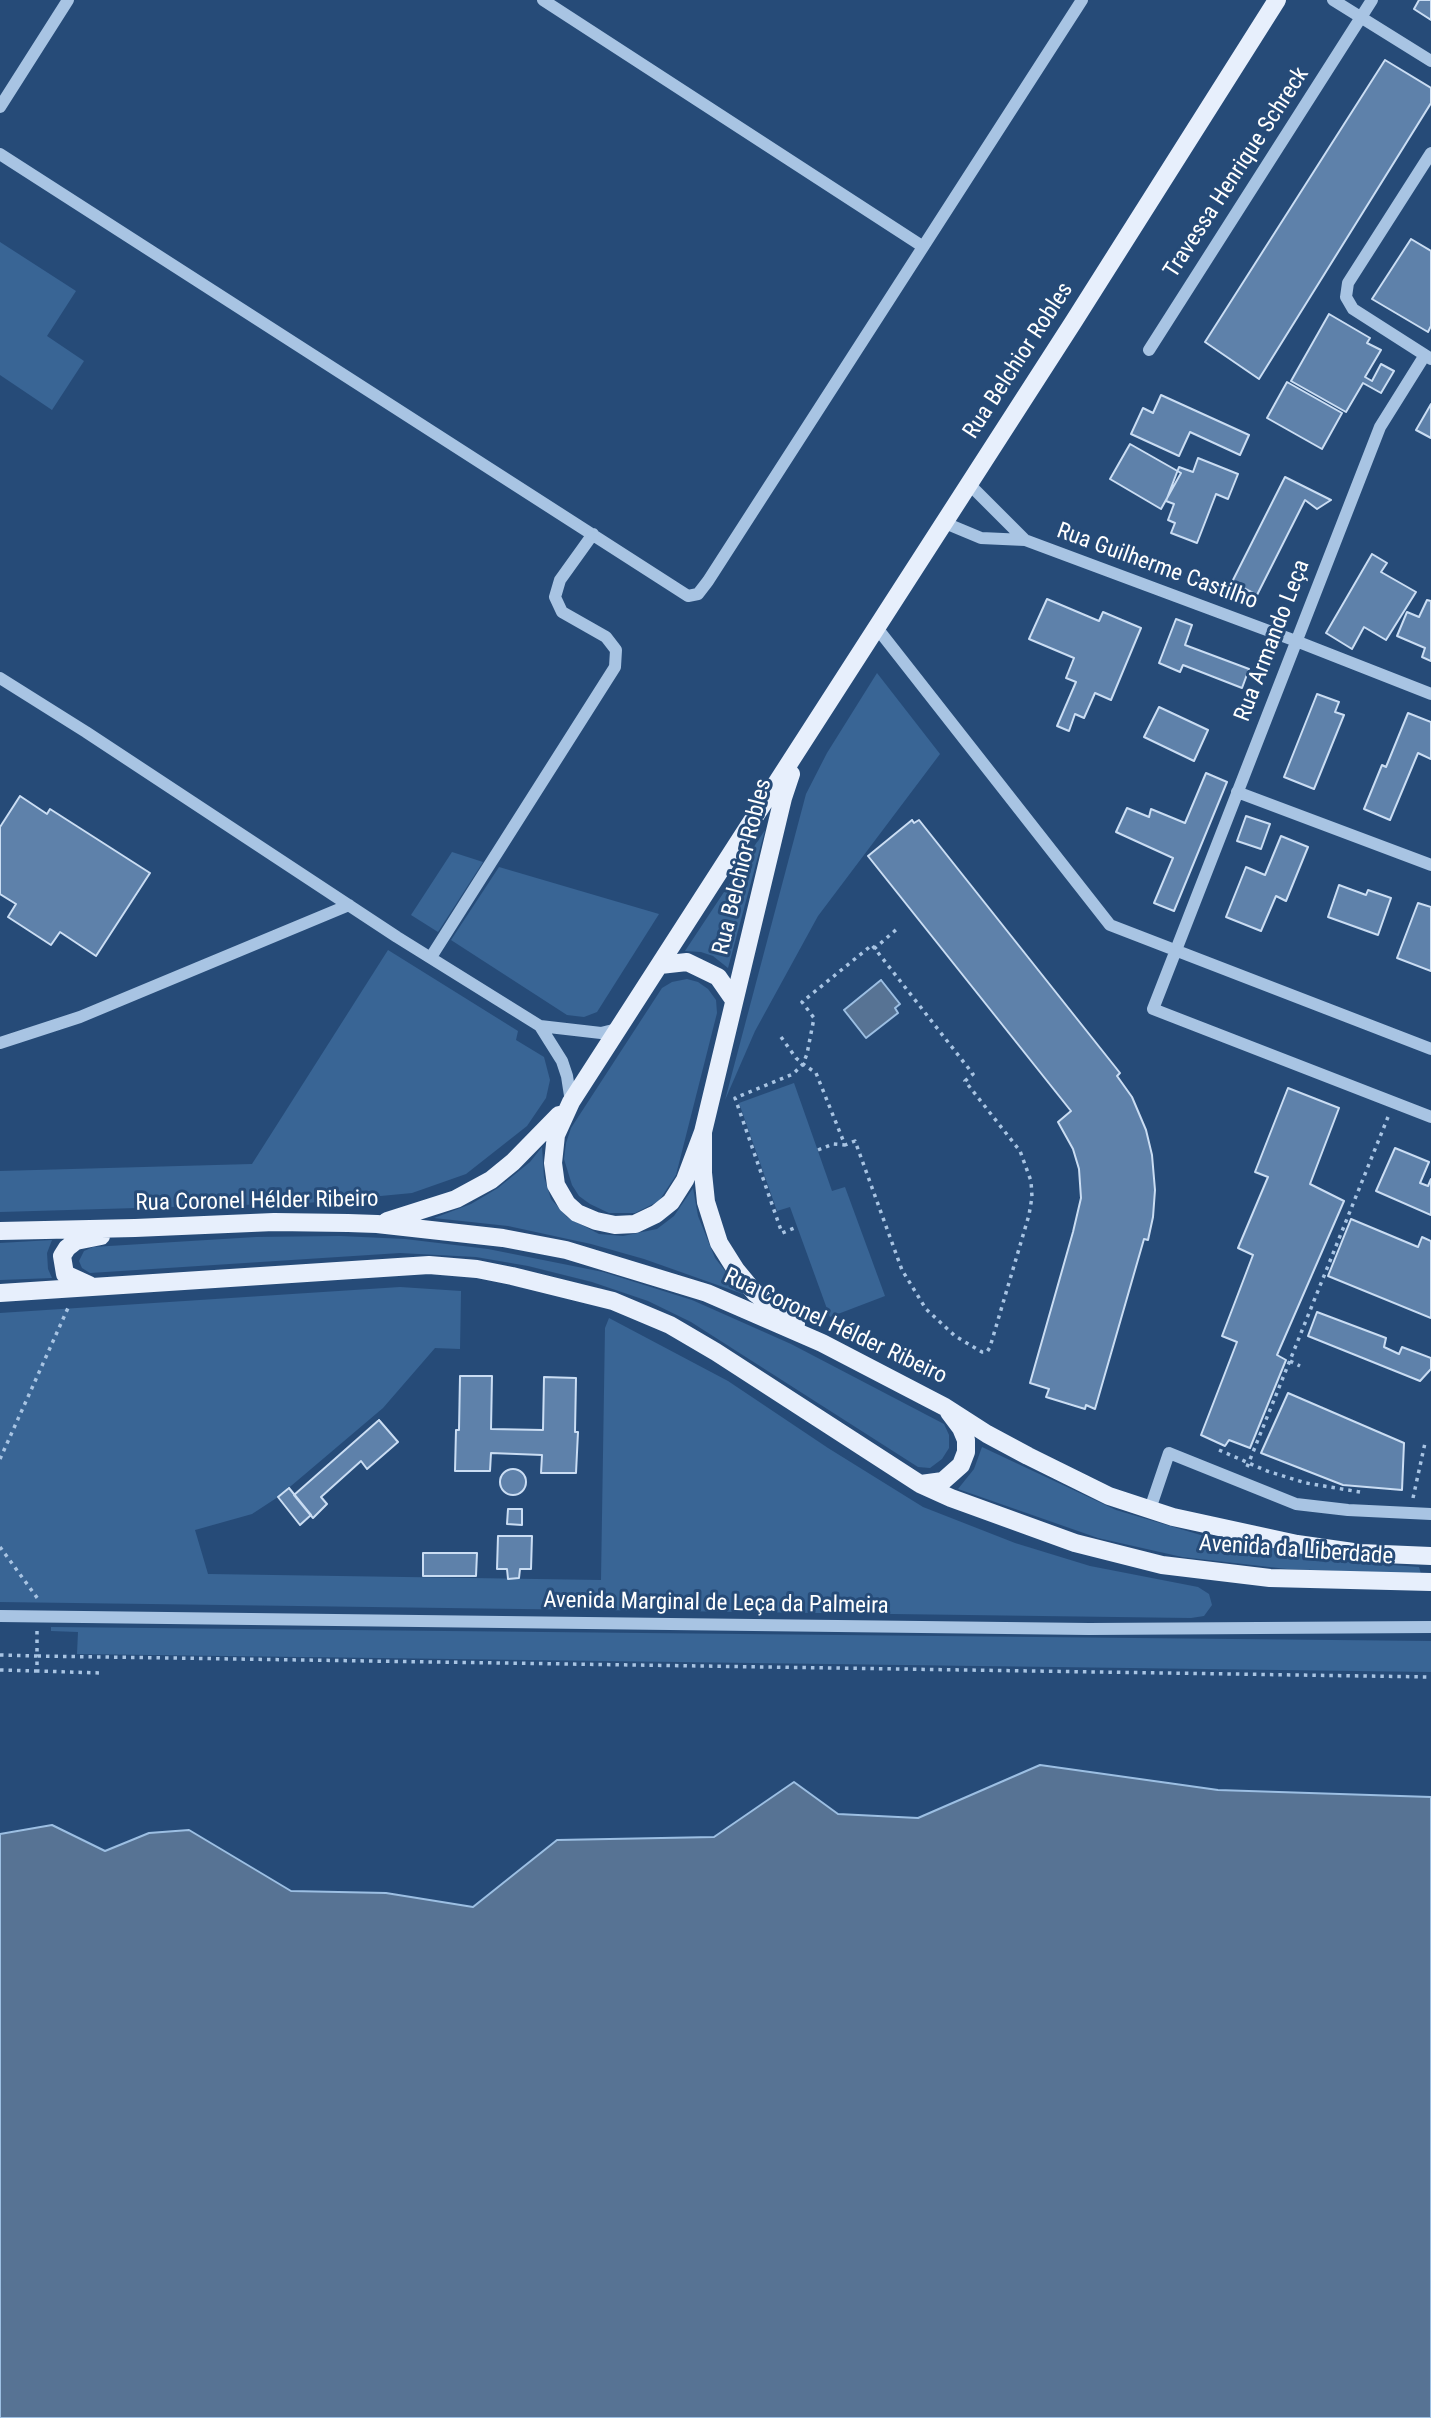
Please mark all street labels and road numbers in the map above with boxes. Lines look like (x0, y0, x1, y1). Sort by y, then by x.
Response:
street label: Travessa Henrique Schreck (1159, 62, 1315, 284)
street label: Rua Belchior Robles (958, 278, 1080, 444)
street label: Rua Guilherme Castilho (1053, 518, 1261, 616)
street label: Rua Armando Leça (1229, 556, 1317, 726)
street label: Rua Belchior Robles (708, 776, 778, 958)
street label: Rua Coronel Hélder Ribeiro (135, 1186, 379, 1218)
street label: Rua Coronel Hélder Ribeiro (719, 1263, 951, 1391)
street label: Avenida da Liberdade (1198, 1530, 1394, 1572)
street label: Avenida Marginal de Leça da Palmeira (543, 1587, 889, 1621)

